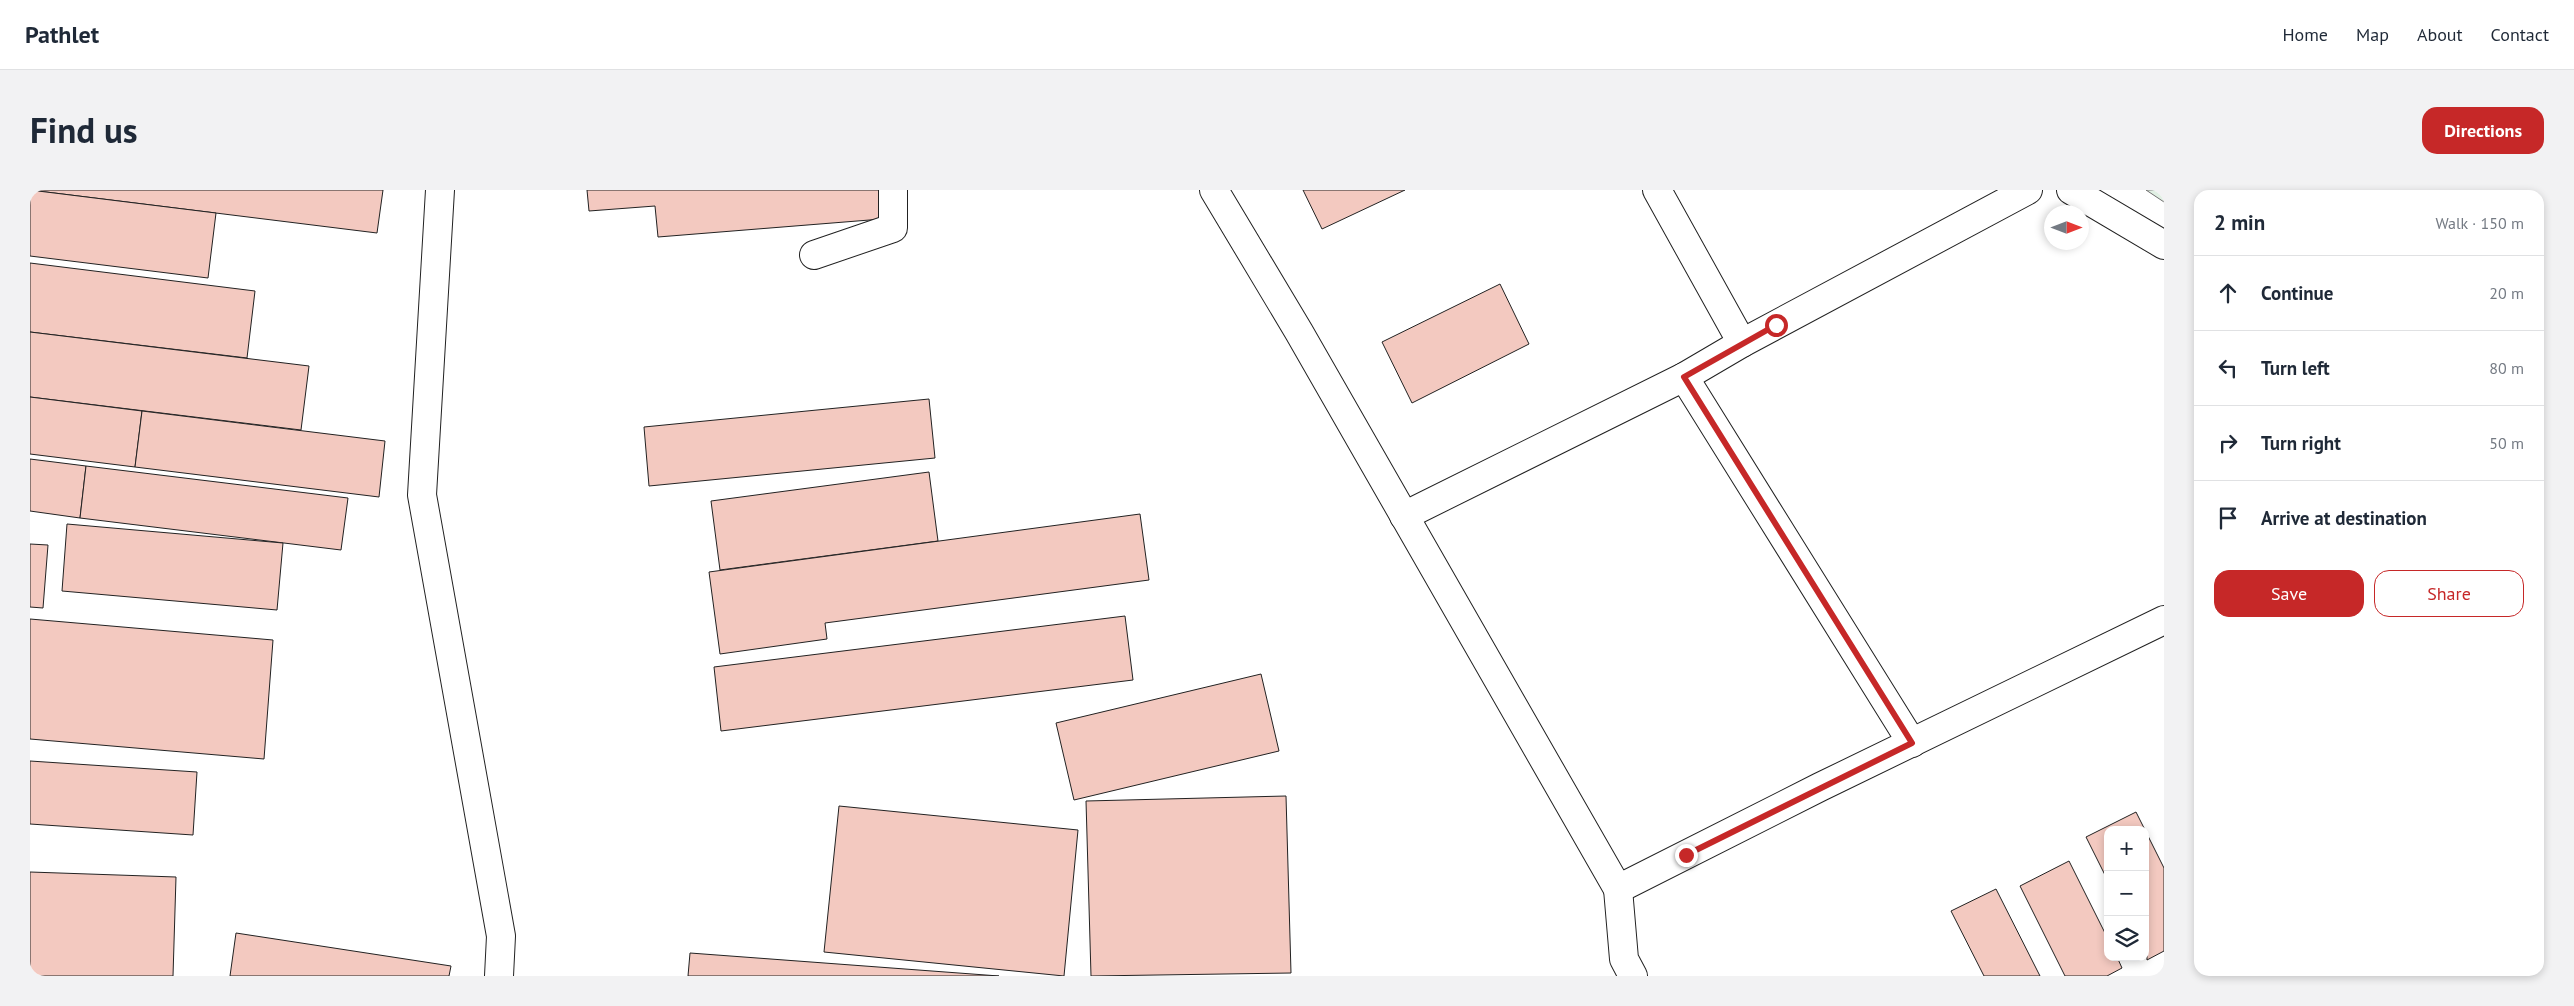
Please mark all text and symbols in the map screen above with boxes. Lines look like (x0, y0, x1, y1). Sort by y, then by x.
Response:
text: Pathlet (25, 19, 99, 50)
text: Home (2282, 23, 2328, 46)
text: Map (2356, 23, 2389, 46)
text: About (2417, 23, 2463, 46)
text: Contact (2491, 23, 2549, 46)
text: Find us (30, 107, 138, 153)
button: Directions (2422, 107, 2544, 154)
north arrow (2044, 205, 2089, 250)
text: 2 min (2214, 209, 2265, 236)
text: Walk · 150 m (2435, 213, 2524, 233)
icon: ahead (2214, 279, 2242, 307)
text: Continue (2261, 281, 2333, 305)
text: 20 m (2489, 283, 2524, 303)
route start (1765, 314, 1788, 337)
icon: left (2214, 354, 2242, 382)
text: Turn left (2261, 356, 2330, 380)
text: 80 m (2489, 358, 2524, 378)
icon: right (2214, 429, 2242, 457)
text: Turn right (2261, 431, 2341, 455)
text: 50 m (2489, 433, 2524, 453)
icon: arrive (2214, 504, 2242, 532)
text: Arrive at destination (2261, 506, 2427, 530)
button: Save (2214, 570, 2364, 617)
button: Share (2374, 570, 2524, 617)
map controls (2104, 826, 2149, 961)
button: + (2104, 826, 2149, 871)
route end (1675, 844, 1698, 867)
button: − (2104, 871, 2149, 916)
button: layers (2104, 916, 2149, 961)

